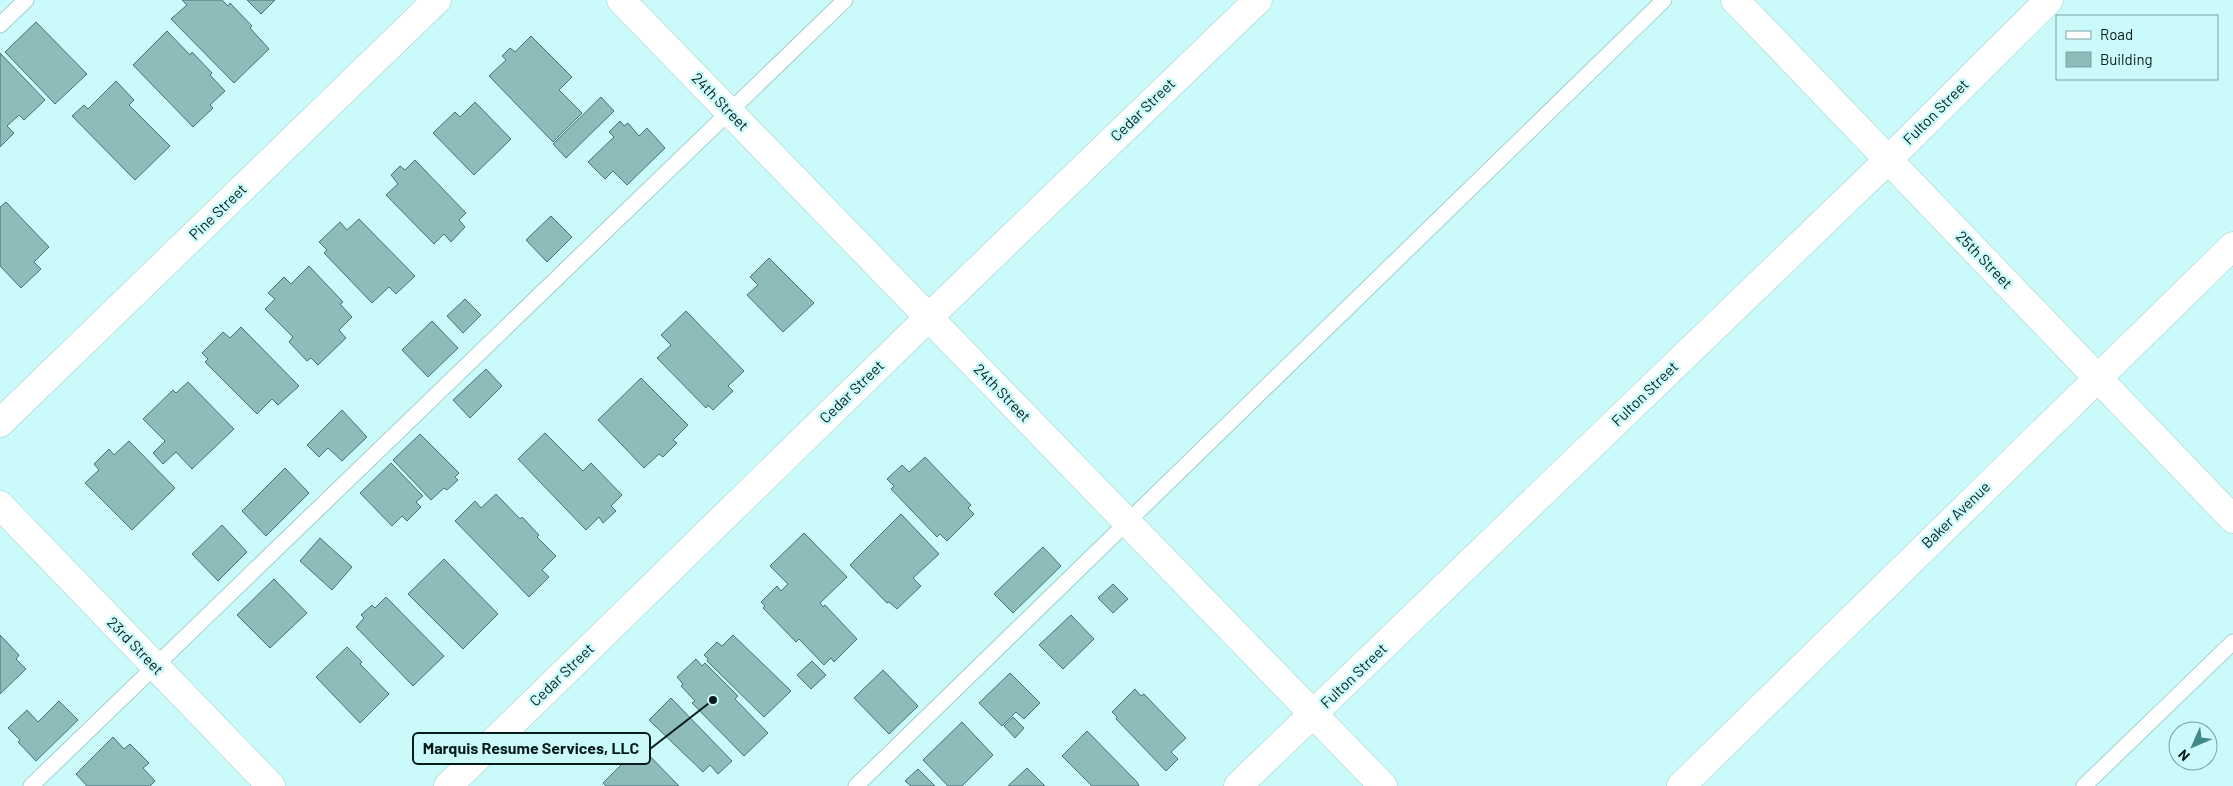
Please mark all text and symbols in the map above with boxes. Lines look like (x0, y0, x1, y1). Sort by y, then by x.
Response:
legend (2056, 15, 2218, 80)
text: Road (2100, 25, 2133, 43)
text: Building (2100, 50, 2153, 68)
street label: 24th Street (689, 69, 753, 134)
street label: Cedar Street (1106, 74, 1178, 144)
street label: Fulton Street (1899, 75, 1972, 148)
street label: Pine Street (185, 180, 250, 243)
street label: 25th Street (1953, 227, 2017, 292)
street label: Cedar Street (815, 356, 887, 426)
street label: Fulton Street (1607, 357, 1681, 429)
street label: 24th Street (971, 360, 1035, 425)
street label: Baker Avenue (1917, 477, 1993, 551)
street label: 23rd Street (104, 613, 168, 678)
street label: Cedar Street (525, 639, 597, 709)
street label: Fulton Street (1316, 639, 1390, 711)
north arrow (2168, 721, 2218, 771)
callout: Marquis Resume Services, LLC (413, 733, 650, 764)
text: Marquis Resume Services, LLC (423, 738, 640, 757)
text: N (2174, 746, 2193, 765)

